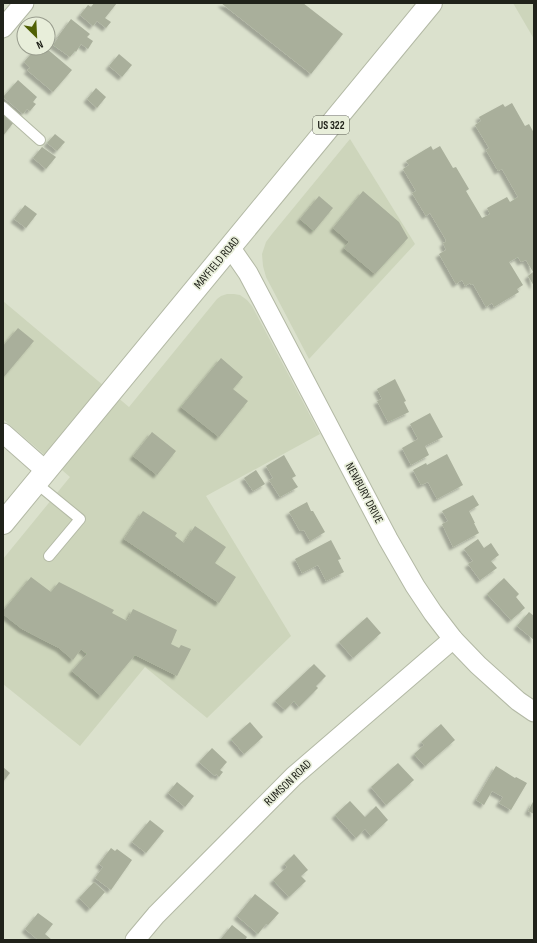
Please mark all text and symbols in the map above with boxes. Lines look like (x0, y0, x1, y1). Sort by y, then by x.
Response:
north arrow (16, 16, 56, 56)
text: N (34, 38, 45, 52)
road number: US 322 (313, 116, 349, 134)
street label: MAYFIELD ROAD (191, 234, 243, 292)
street label: NEWBURY DRIVE (342, 460, 386, 526)
street label: RUMSON ROAD (261, 757, 315, 809)

